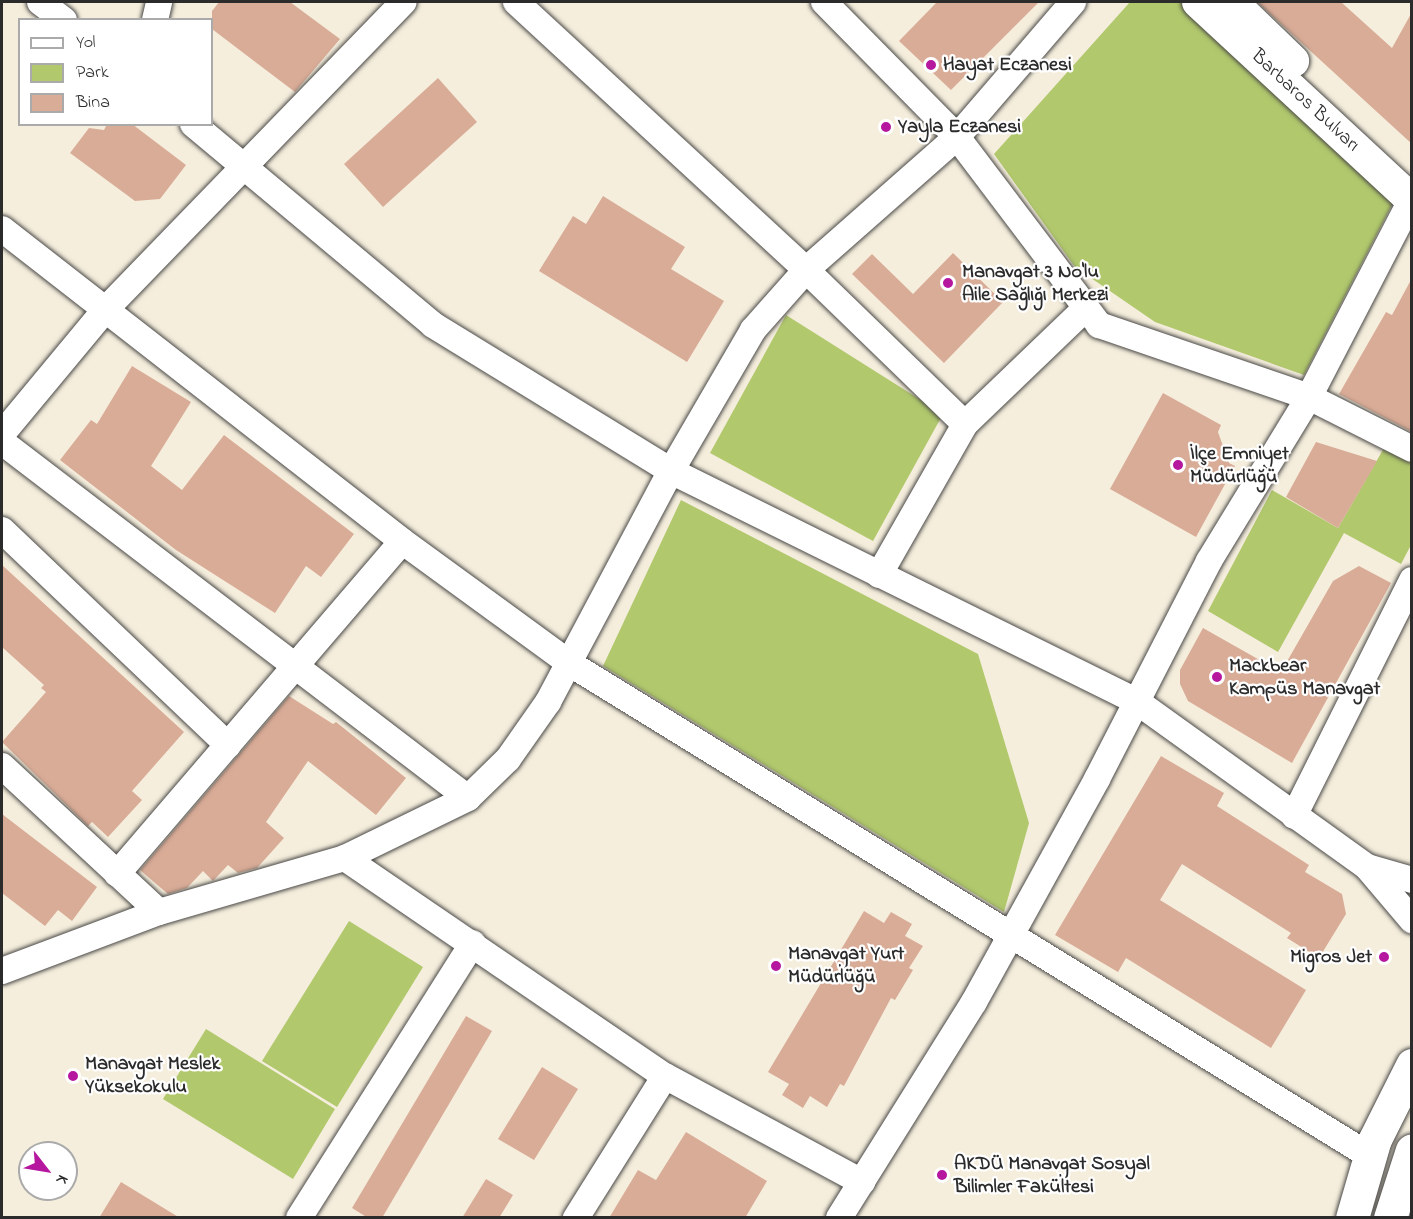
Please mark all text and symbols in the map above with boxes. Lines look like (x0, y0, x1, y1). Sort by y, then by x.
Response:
legend (18, 18, 213, 126)
text: Yol (76, 30, 96, 56)
street label: Barbaros Bulvarı (1246, 44, 1364, 158)
place label: Hayat Eczanesi (943, 53, 1072, 77)
marker: Hayat Eczanesi (924, 58, 938, 72)
text: Park (76, 60, 109, 86)
text: Bina (76, 90, 110, 116)
place label: Yayla Eczanesi (898, 115, 1021, 139)
marker: Yayla Eczanesi (879, 120, 893, 134)
place label: Manavgat 3 No'lu Aile Sağlığı Merkezi (962, 260, 1109, 307)
marker: Manavgat 3 No'lu Aile Sağlığı Merkezi (939, 274, 957, 292)
place label: İlçe Emniyet Müdürlüğü (1190, 442, 1289, 489)
marker: İlçe Emniyet Müdürlüğü (1171, 458, 1185, 472)
place label: Mackbear Kampüs Manavgat (1229, 654, 1380, 701)
marker: Mackbear Kampüs Manavgat (1210, 670, 1224, 684)
place label: Manavgat Yurt Müdürlüğü (788, 942, 904, 989)
place label: Migros Jet (1290, 945, 1372, 969)
marker: Migros Jet (1377, 950, 1391, 964)
marker: Manavgat Yurt Müdürlüğü (769, 959, 783, 973)
place label: Manavgat Meslek Yüksekokulu (85, 1052, 220, 1099)
marker: Manavgat Meslek Yüksekokulu (66, 1069, 80, 1083)
north arrow (18, 1141, 78, 1201)
place label: AKDÜ Manavgat Sosyal Bilimler Fakültesi (954, 1152, 1150, 1199)
marker: AKDÜ Manavgat Sosyal Bilimler Fakültesi (935, 1168, 949, 1182)
text: K (49, 1170, 74, 1189)

